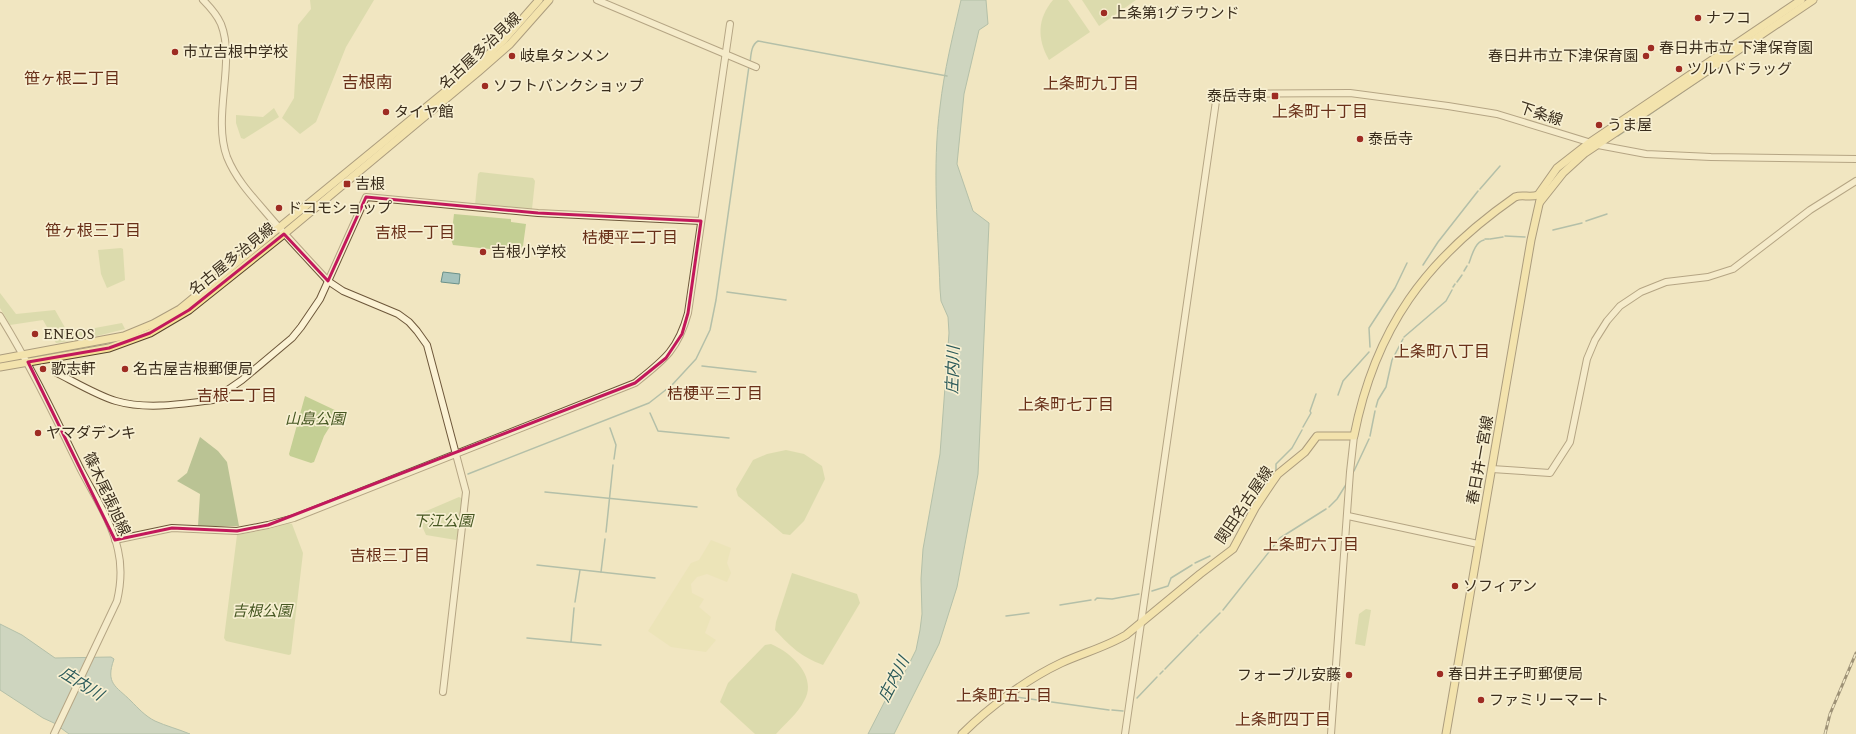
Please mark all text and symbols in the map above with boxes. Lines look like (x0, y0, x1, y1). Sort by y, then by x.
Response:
place label: 上条第1グラウンド (1112, 2, 1240, 25)
street label: 名古屋多治見線 (434, 7, 527, 96)
place label: ナフコ (1706, 7, 1751, 30)
marker: 上条第1グラウンド (1099, 8, 1109, 18)
marker: ナフコ (1693, 13, 1703, 23)
place label: 春日井市立 下津保育園 (1659, 37, 1813, 60)
place label: 市立吉根中学校 (183, 41, 288, 64)
marker: 春日井市立 下津保育園 (1646, 43, 1656, 53)
place label: 岐阜タンメン (520, 45, 610, 68)
place label: 春日井市立下津保育園 (1488, 45, 1638, 68)
marker: 市立吉根中学校 (170, 47, 180, 57)
marker: 岐阜タンメン (507, 51, 517, 61)
marker: 春日井市立下津保育園 (1641, 51, 1651, 61)
place label: ツルハドラッグ (1687, 58, 1792, 81)
marker: ツルハドラッグ (1674, 64, 1684, 74)
district label: 笹ヶ根二丁目 (24, 67, 120, 91)
district label: 吉根南 (342, 70, 393, 96)
district label: 上条町九丁目 (1043, 72, 1139, 96)
place label: ソフトバンクショップ (493, 75, 644, 98)
marker: ソフトバンクショップ (480, 81, 490, 91)
place label: 泰岳寺東 (1207, 85, 1267, 108)
marker: 泰岳寺東 (1270, 91, 1280, 101)
street label: 下条線 (1516, 97, 1566, 132)
district label: 上条町十丁目 (1272, 100, 1368, 124)
place label: タイヤ館 (394, 101, 454, 124)
marker: タイヤ館 (381, 107, 391, 117)
place label: うま屋 (1607, 114, 1652, 137)
marker: うま屋 (1594, 120, 1604, 130)
place label: 泰岳寺 (1368, 128, 1413, 151)
marker: 泰岳寺 (1355, 134, 1365, 144)
place label: 吉根 (355, 173, 385, 196)
marker: 吉根 (342, 179, 352, 189)
place label: ドコモショップ (287, 197, 392, 220)
marker: ドコモショップ (274, 203, 284, 213)
street label: 名古屋多治見線 (184, 217, 280, 301)
district label: 笹ヶ根三丁目 (45, 219, 141, 243)
district label: 吉根一丁目 (375, 221, 455, 245)
district label: 桔梗平二丁目 (582, 226, 678, 250)
place label: 吉根小学校 (491, 241, 566, 264)
marker: 吉根小学校 (478, 247, 488, 257)
place label: ENEOS (43, 323, 95, 346)
marker: ENEOS (30, 329, 40, 339)
district label: 上条町八丁目 (1394, 340, 1490, 364)
water label: 庄内川 (940, 344, 966, 394)
place label: 歌志軒 (51, 358, 96, 381)
place label: 名古屋吉根郵便局 (133, 358, 253, 381)
marker: 歌志軒 (38, 364, 48, 374)
marker: 名古屋吉根郵便局 (120, 364, 130, 374)
district label: 桔梗平三丁目 (667, 382, 763, 406)
district label: 吉根二丁目 (197, 384, 277, 408)
district label: 上条町七丁目 (1018, 393, 1114, 417)
park label: 山島公園 (285, 408, 347, 431)
street label: 春日井一宮線 (1461, 414, 1500, 506)
place label: ヤマダデンキ (46, 422, 136, 445)
marker: ヤマダデンキ (33, 428, 43, 438)
street label: 篠木尾張旭線 (77, 449, 136, 540)
street label: 関田名古屋線 (1210, 462, 1279, 549)
park label: 下江公園 (413, 510, 475, 533)
district label: 上条町六丁目 (1263, 533, 1359, 557)
district label: 吉根三丁目 (350, 544, 430, 568)
place label: ソフィアン (1463, 575, 1537, 598)
marker: ソフィアン (1450, 581, 1460, 591)
park label: 吉根公園 (232, 600, 294, 623)
water label: 庄内川 (872, 651, 916, 706)
water label: 庄内川 (55, 661, 110, 708)
place label: 春日井王子町郵便局 (1448, 663, 1583, 686)
place label: フォーブル安藤 (1237, 664, 1341, 687)
marker: 春日井王子町郵便局 (1435, 669, 1445, 679)
marker: フォーブル安藤 (1344, 670, 1354, 680)
district label: 上条町五丁目 (956, 684, 1052, 708)
place label: ファミリーマート (1489, 689, 1609, 712)
marker: ファミリーマート (1476, 695, 1486, 705)
district label: 上条町四丁目 (1235, 708, 1331, 732)

